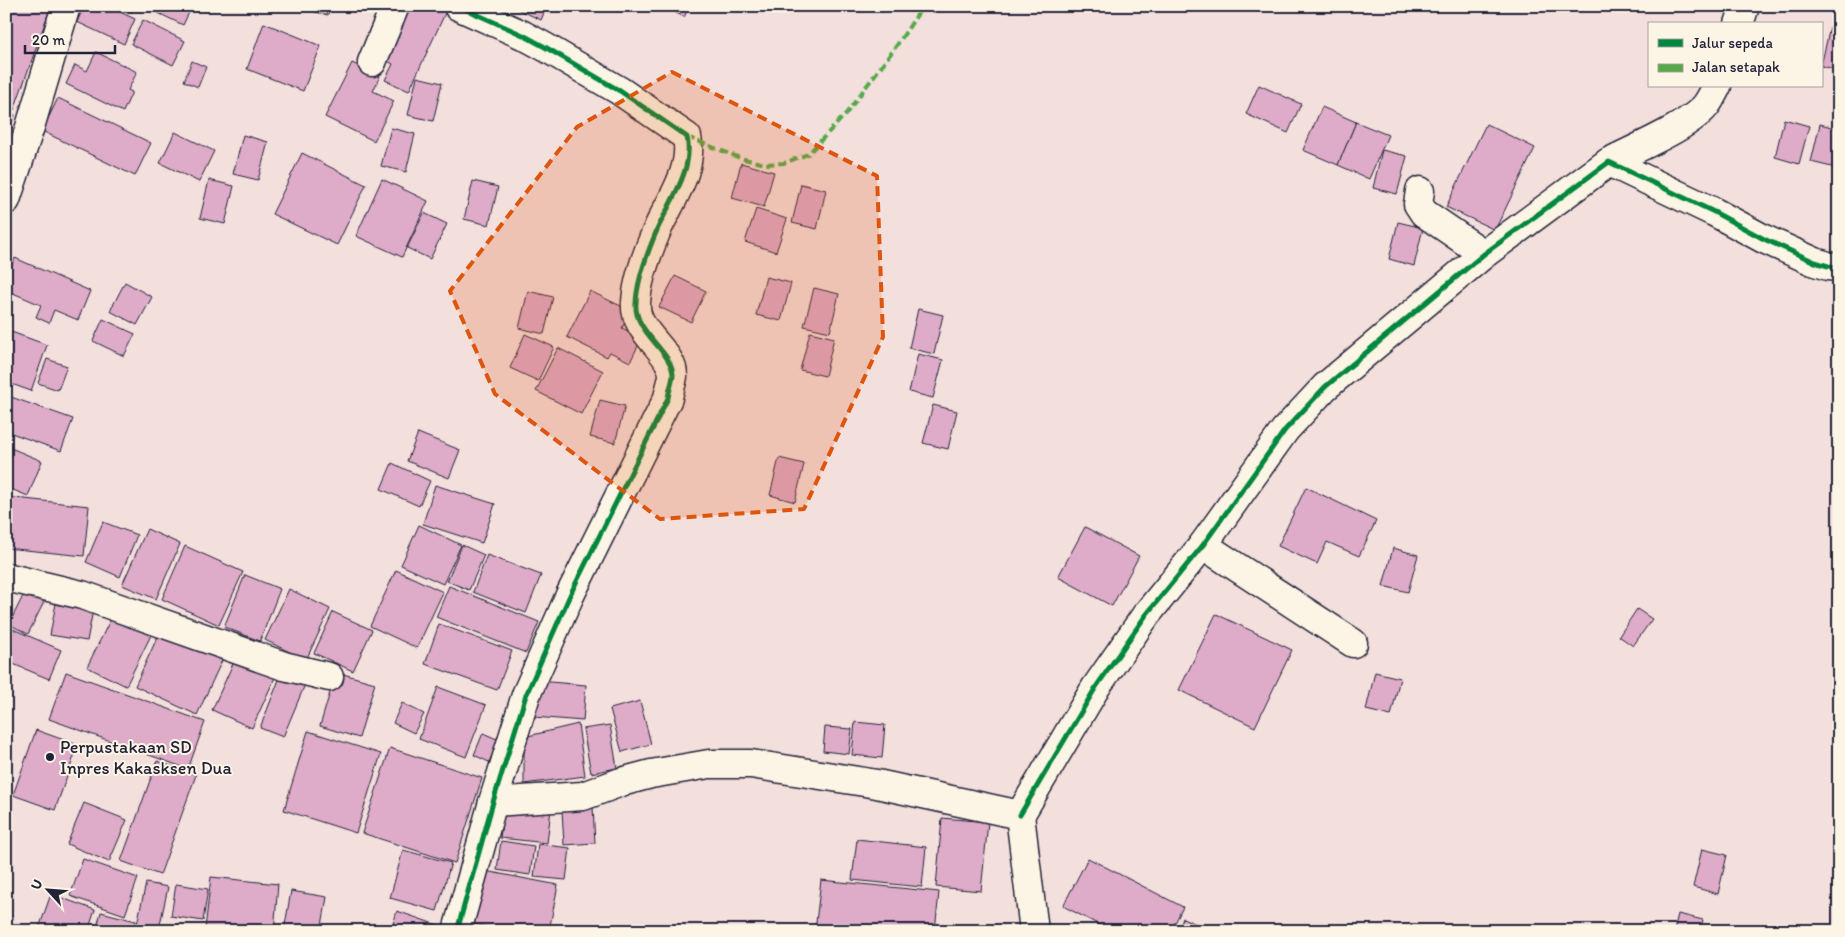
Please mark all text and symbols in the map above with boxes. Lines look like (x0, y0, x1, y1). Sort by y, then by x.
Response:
scale bar (25, 22, 115, 54)
legend (1648, 22, 1822, 88)
text: 20 m (32, 31, 66, 49)
text: Jalur sepeda (1692, 34, 1773, 52)
text: Jalan setapak (1692, 58, 1780, 76)
place label: Perpustakaan SD Inpres Kakasksen Dua (60, 736, 232, 779)
marker: Perpustakaan SD Inpres Kakasksen Dua (44, 751, 56, 763)
north arrow (22, 864, 72, 914)
text: U (27, 877, 46, 892)

